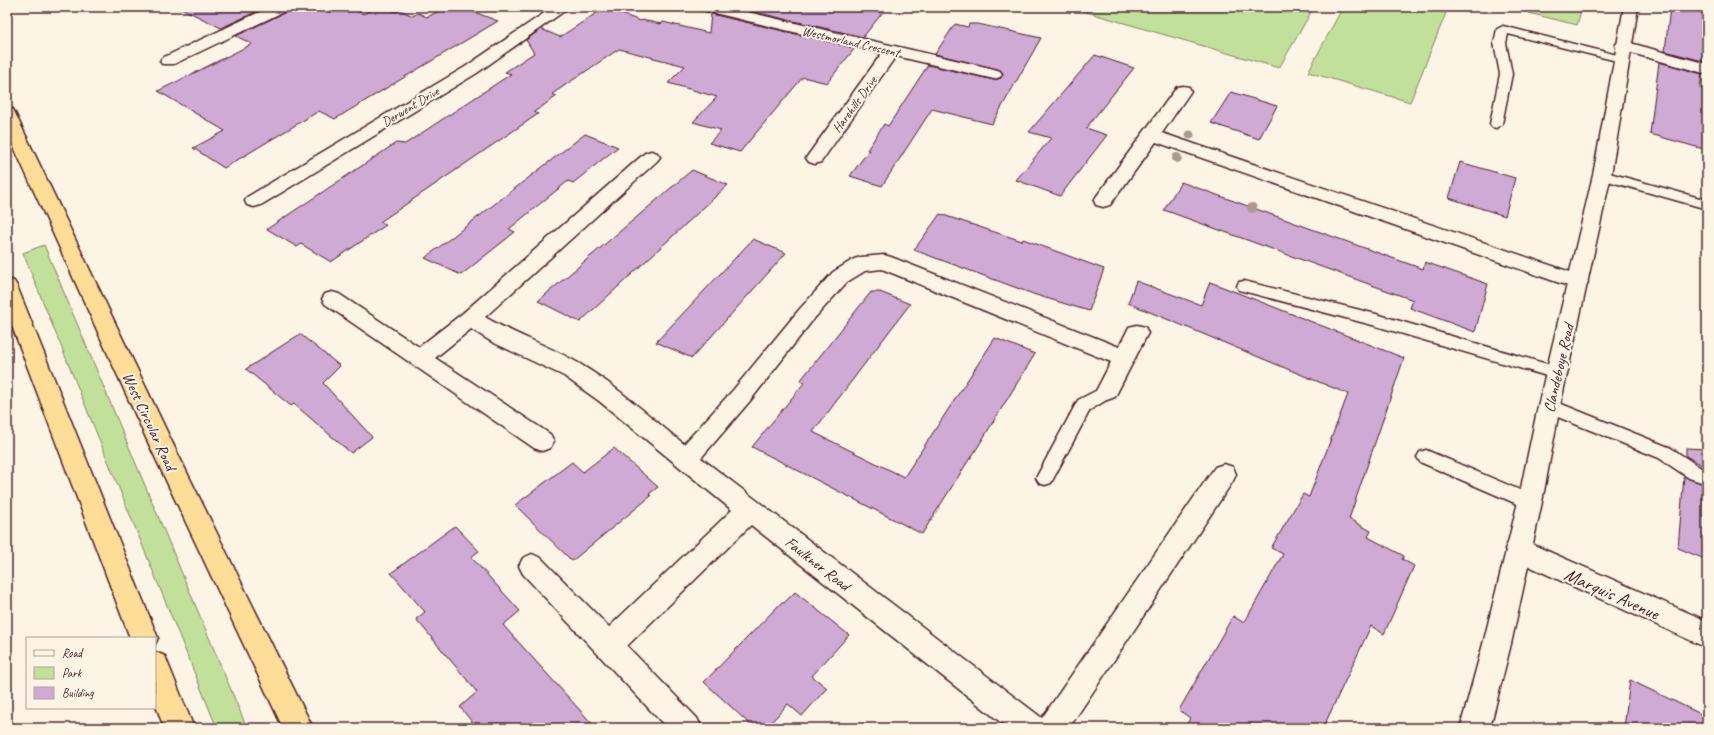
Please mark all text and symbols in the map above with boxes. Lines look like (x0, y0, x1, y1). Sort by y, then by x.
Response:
street label: Westmorland Crescent (801, 23, 903, 61)
street label: Harehills Drive (829, 73, 881, 136)
street label: Derwent Drive (379, 83, 443, 130)
street label: Clandeboye Road (1539, 319, 1579, 414)
street label: West Circular Road (118, 369, 182, 476)
street label: Faulkner Road (781, 532, 856, 597)
street label: Marquis Avenue (1560, 562, 1664, 626)
legend (26, 637, 156, 709)
text: Road (62, 645, 84, 661)
text: Park (62, 665, 83, 681)
text: Building (62, 685, 94, 701)

